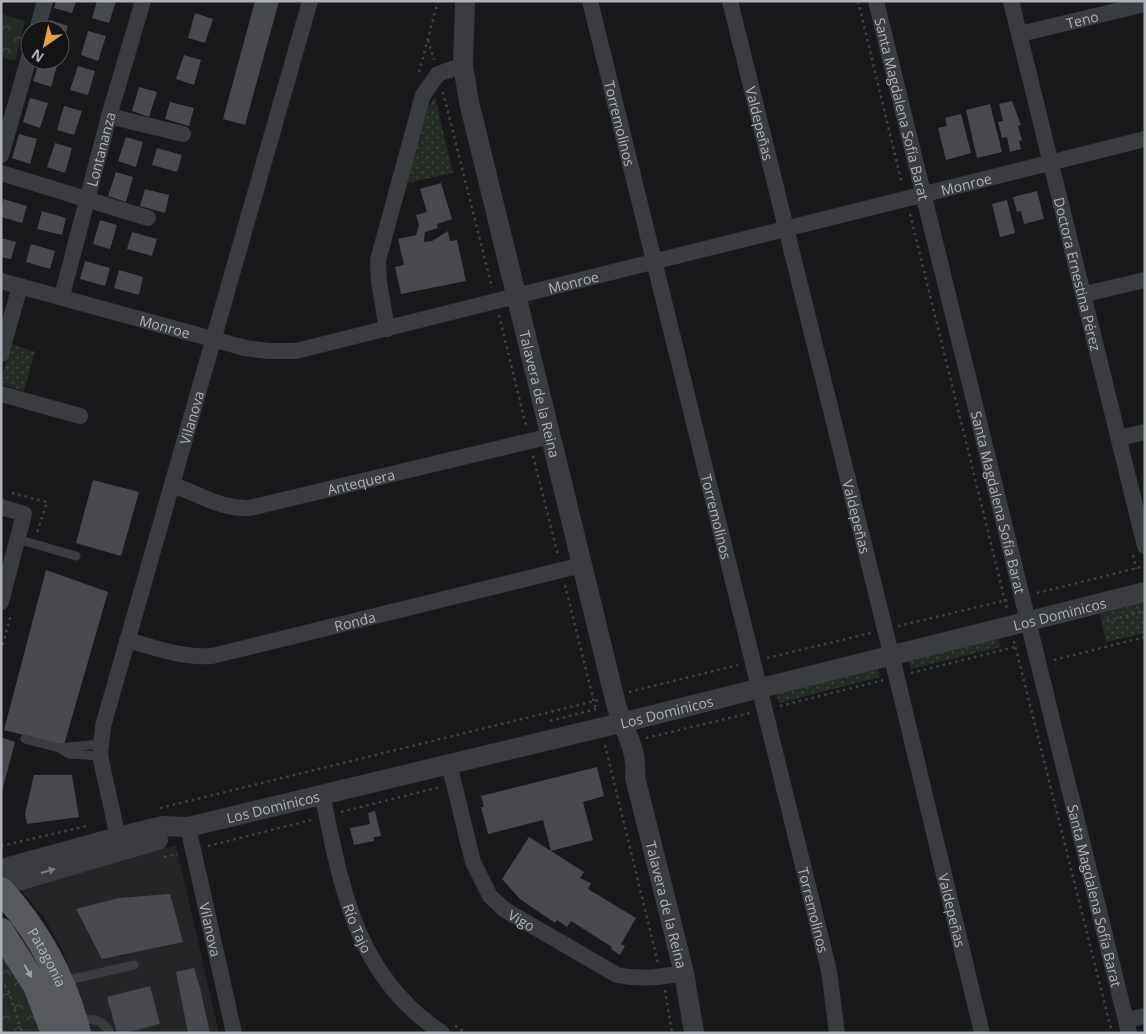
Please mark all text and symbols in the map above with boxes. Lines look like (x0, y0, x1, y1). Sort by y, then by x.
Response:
street label: Teno (1064, 6, 1100, 32)
street label: Santa Magdalena Sofía Barat (871, 16, 934, 202)
north arrow (20, 20, 70, 70)
text: N (27, 45, 47, 67)
street label: Torremolinos (600, 79, 640, 168)
street label: Valdepeñas (742, 84, 779, 163)
street label: Lontananza (82, 109, 119, 188)
street label: Monroe (939, 168, 994, 199)
street label: Doctora Ernestina Pérez (1050, 195, 1106, 353)
street label: Monroe (546, 266, 601, 297)
street label: Monroe (138, 310, 192, 342)
street label: Talavera de la Reina (516, 328, 565, 459)
street label: Vilanova (174, 388, 208, 447)
street label: Santa Magdalena Sofía Barat (967, 409, 1030, 595)
street label: Antequera (325, 464, 397, 499)
street label: Torremolinos (697, 472, 737, 562)
street label: Valdepeñas (839, 478, 876, 556)
street label: Los Dominicos (1011, 593, 1108, 634)
street label: Ronda (332, 607, 377, 635)
street label: Los Dominicos (618, 691, 715, 732)
street label: Los Dominicos (224, 786, 322, 827)
street label: Santa Magdalena Sofía Barat (1064, 802, 1127, 989)
street label: Talavera de la Reina (642, 839, 692, 970)
street label: Torremolinos (794, 865, 834, 955)
one-way arrow (40, 867, 55, 875)
street label: Valdepeñas (934, 871, 971, 949)
street label: Vilanova (196, 901, 226, 958)
street label: Río Tajo (339, 901, 377, 956)
street label: Vigo (505, 905, 539, 935)
street label: Patagonia (24, 924, 71, 990)
one-way arrow (24, 964, 32, 979)

